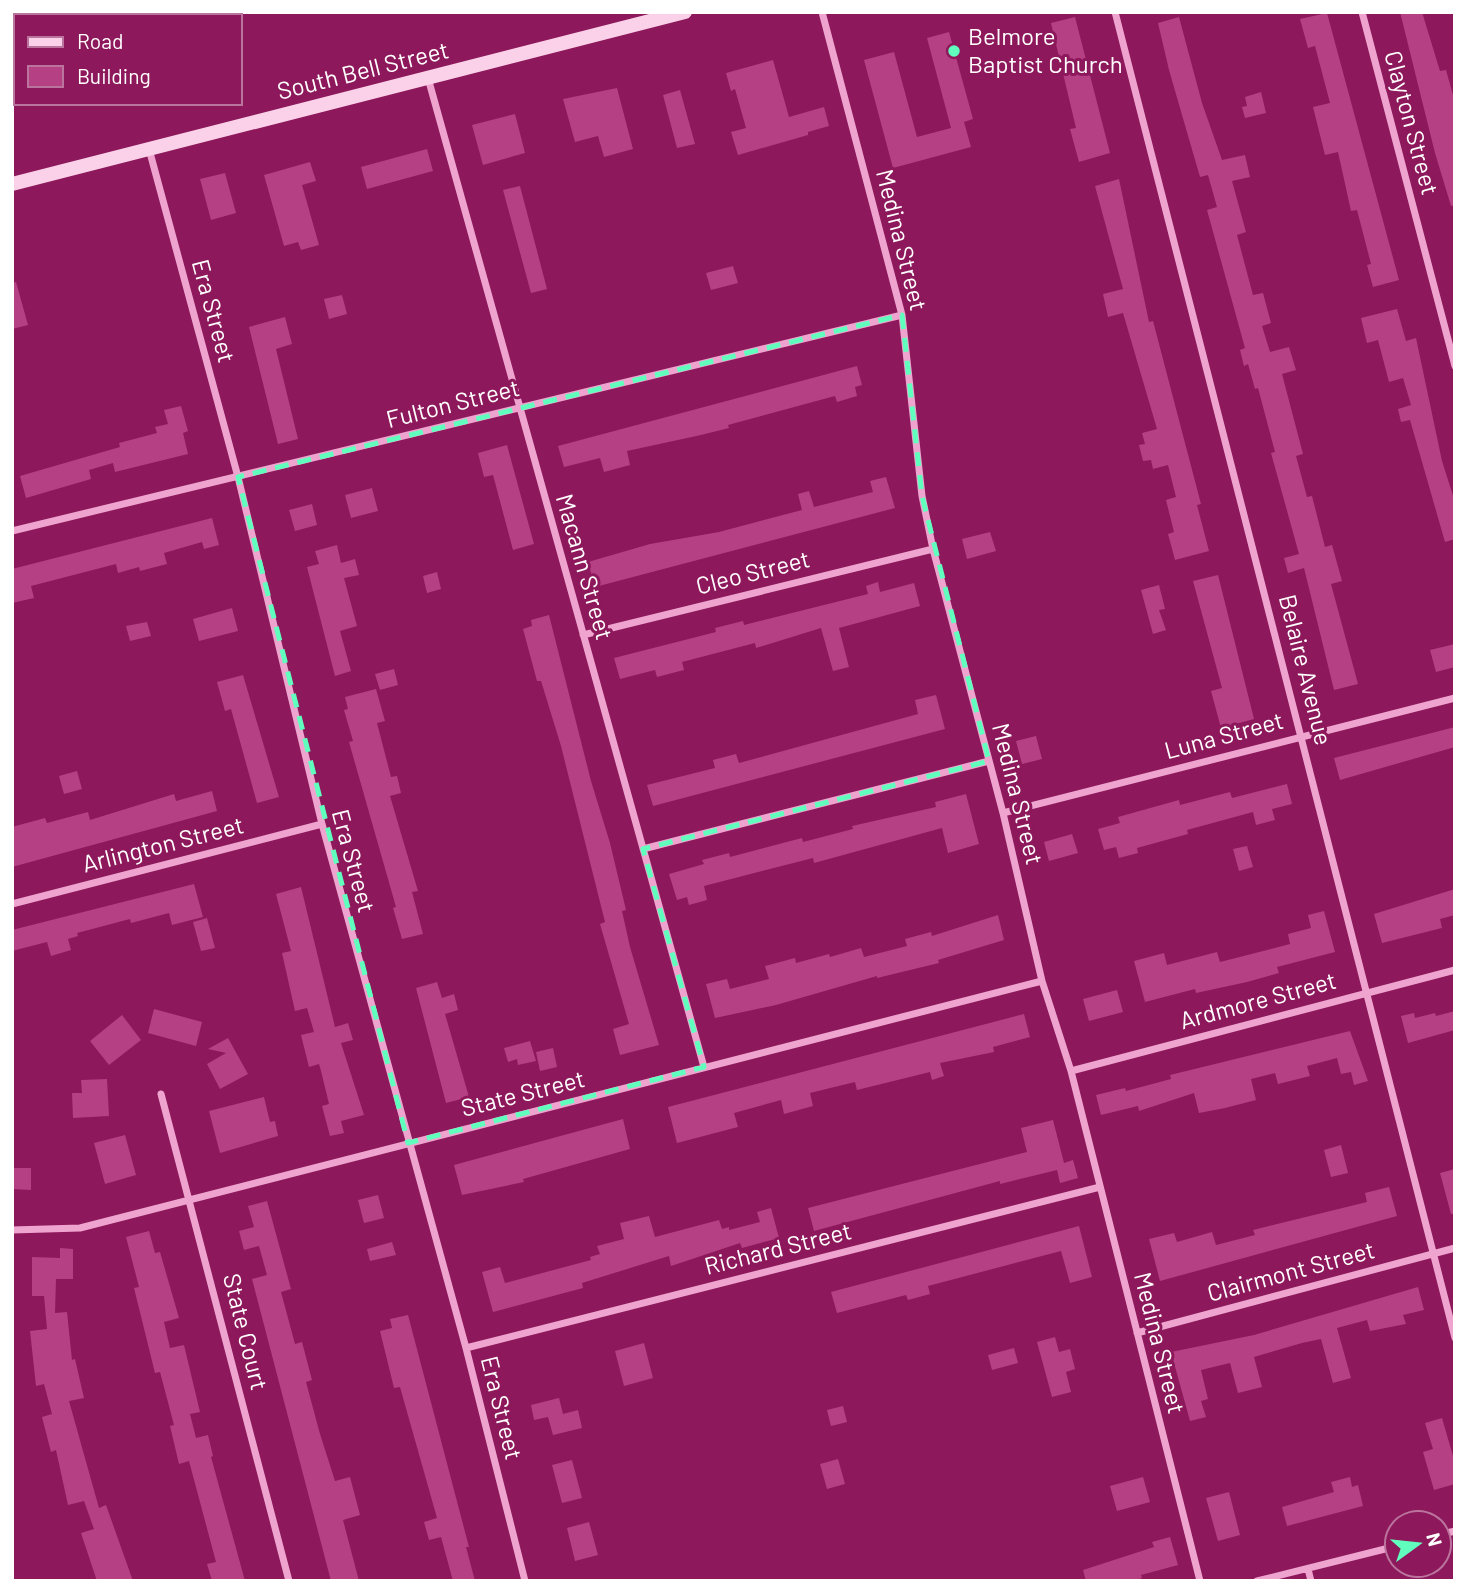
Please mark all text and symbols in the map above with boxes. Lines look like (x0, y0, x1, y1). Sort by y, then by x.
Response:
legend (14, 14, 242, 105)
place label: Belmore Baptist Church (968, 21, 1123, 78)
text: Road (77, 28, 123, 53)
street label: South Bell Street (274, 34, 451, 105)
marker: Belmore Baptist Church (946, 43, 962, 59)
street label: Clayton Street (1379, 47, 1446, 198)
text: Building (77, 63, 151, 88)
street label: Medina Street (871, 166, 934, 313)
street label: Era Street (187, 256, 242, 365)
street label: Fulton Street (383, 372, 522, 433)
street label: Macann Street (551, 490, 620, 643)
street label: Cleo Street (693, 543, 813, 600)
street label: Belaire Avenue (1274, 591, 1339, 748)
street label: Luna Street (1161, 705, 1286, 764)
street label: Medina Street (987, 720, 1050, 867)
street label: Era Street (327, 806, 382, 915)
street label: Arlington Street (79, 809, 246, 878)
street label: Ardmore Street (1176, 965, 1339, 1034)
street label: State Street (458, 1063, 587, 1122)
street label: Richard Street (701, 1215, 854, 1280)
street label: Clairmont Street (1204, 1234, 1377, 1307)
street label: Medina Street (1129, 1269, 1192, 1416)
street label: State Court (218, 1270, 275, 1393)
street label: Era Street (476, 1353, 529, 1462)
north arrow (1383, 1509, 1453, 1579)
text: N (1422, 1530, 1448, 1549)

